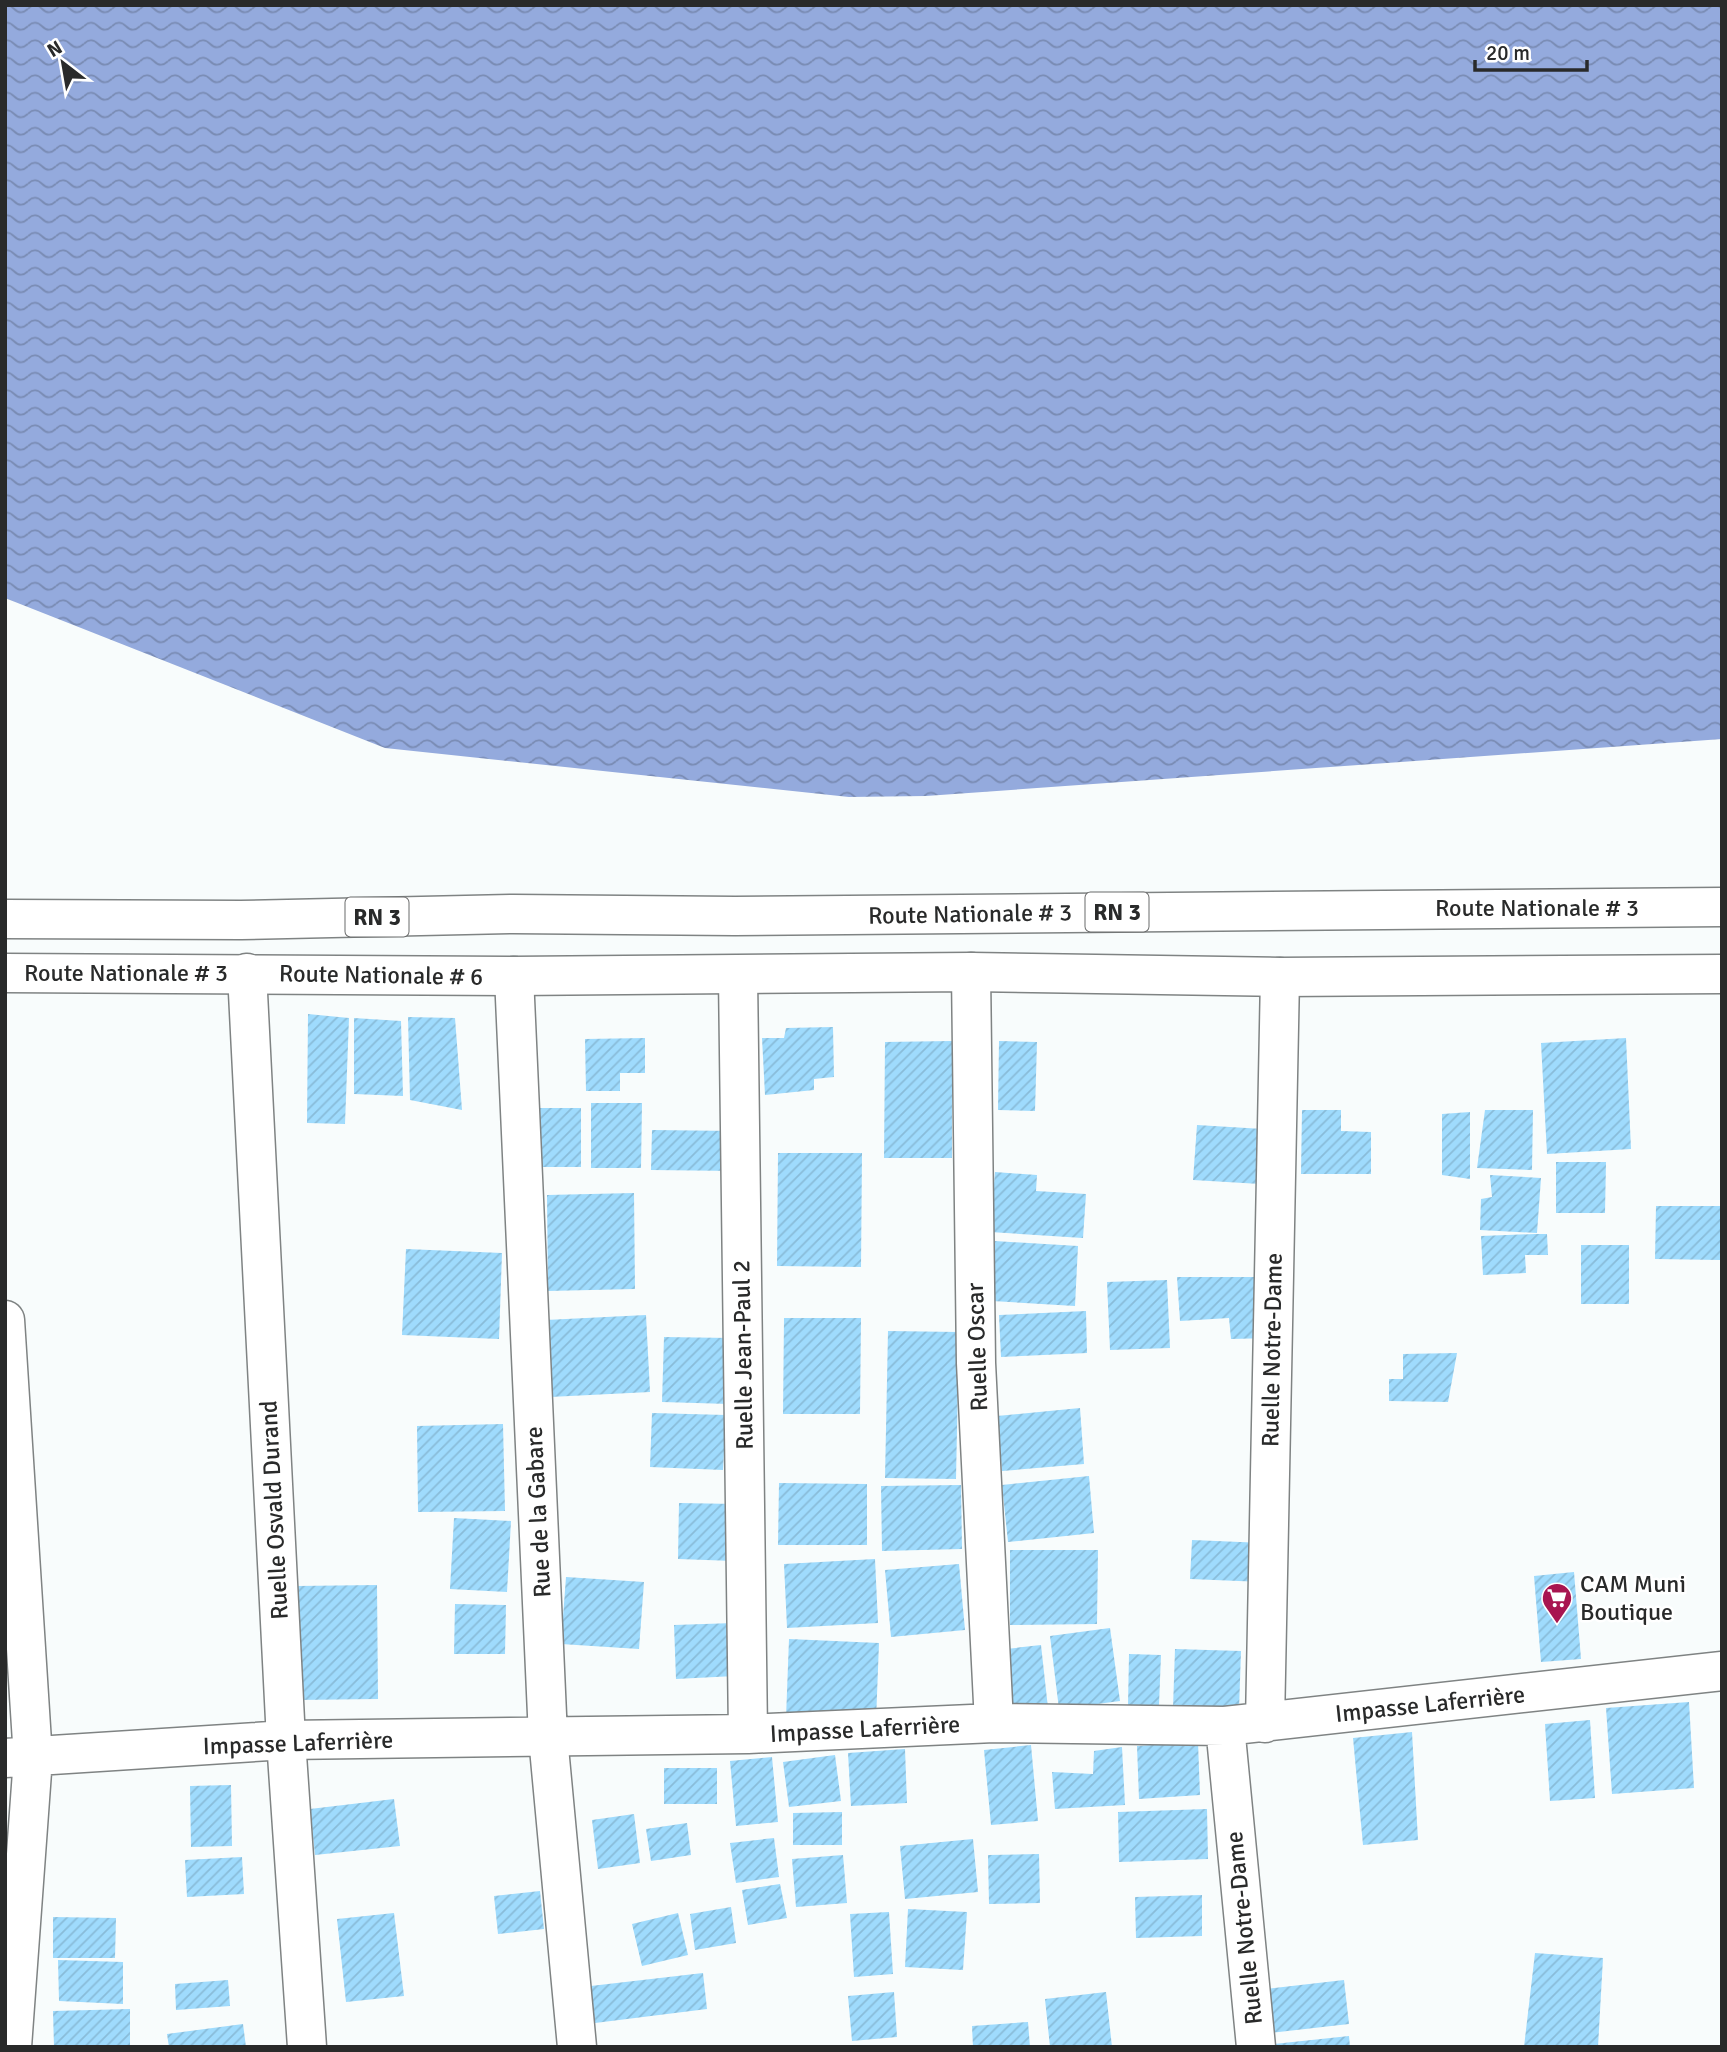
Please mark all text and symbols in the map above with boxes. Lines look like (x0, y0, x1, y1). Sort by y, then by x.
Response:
north arrow (28, 28, 98, 98)
scale bar (1475, 28, 1587, 72)
text: N (43, 36, 67, 63)
text: 20 m (1486, 40, 1530, 66)
road number: RN 3 (1086, 892, 1148, 931)
street label: Route Nationale # 3 (1435, 893, 1639, 923)
street label: Route Nationale # 3 (868, 897, 1072, 931)
road number: RN 3 (346, 898, 408, 936)
street label: Route Nationale # 3 (24, 958, 228, 988)
street label: Route Nationale # 6 (279, 958, 483, 992)
street label: Ruelle Notre-Dame (1255, 1253, 1289, 1447)
street label: Ruelle Jean-Paul 2 (726, 1260, 760, 1450)
street label: Ruelle Oscar (960, 1282, 994, 1412)
street label: Ruelle Osvald Durand (253, 1400, 295, 1620)
street label: Rue de la Gabare (519, 1426, 557, 1598)
place label: CAM Muni Boutique (1580, 1569, 1686, 1627)
supermarket icon: CAM Muni Boutique (1540, 1581, 1574, 1625)
street label: Impasse Laferrière (1334, 1679, 1526, 1729)
street label: Impasse Laferrière (769, 1709, 961, 1749)
street label: Impasse Laferrière (202, 1725, 394, 1761)
street label: Ruelle Notre-Dame (1219, 1830, 1269, 2026)

